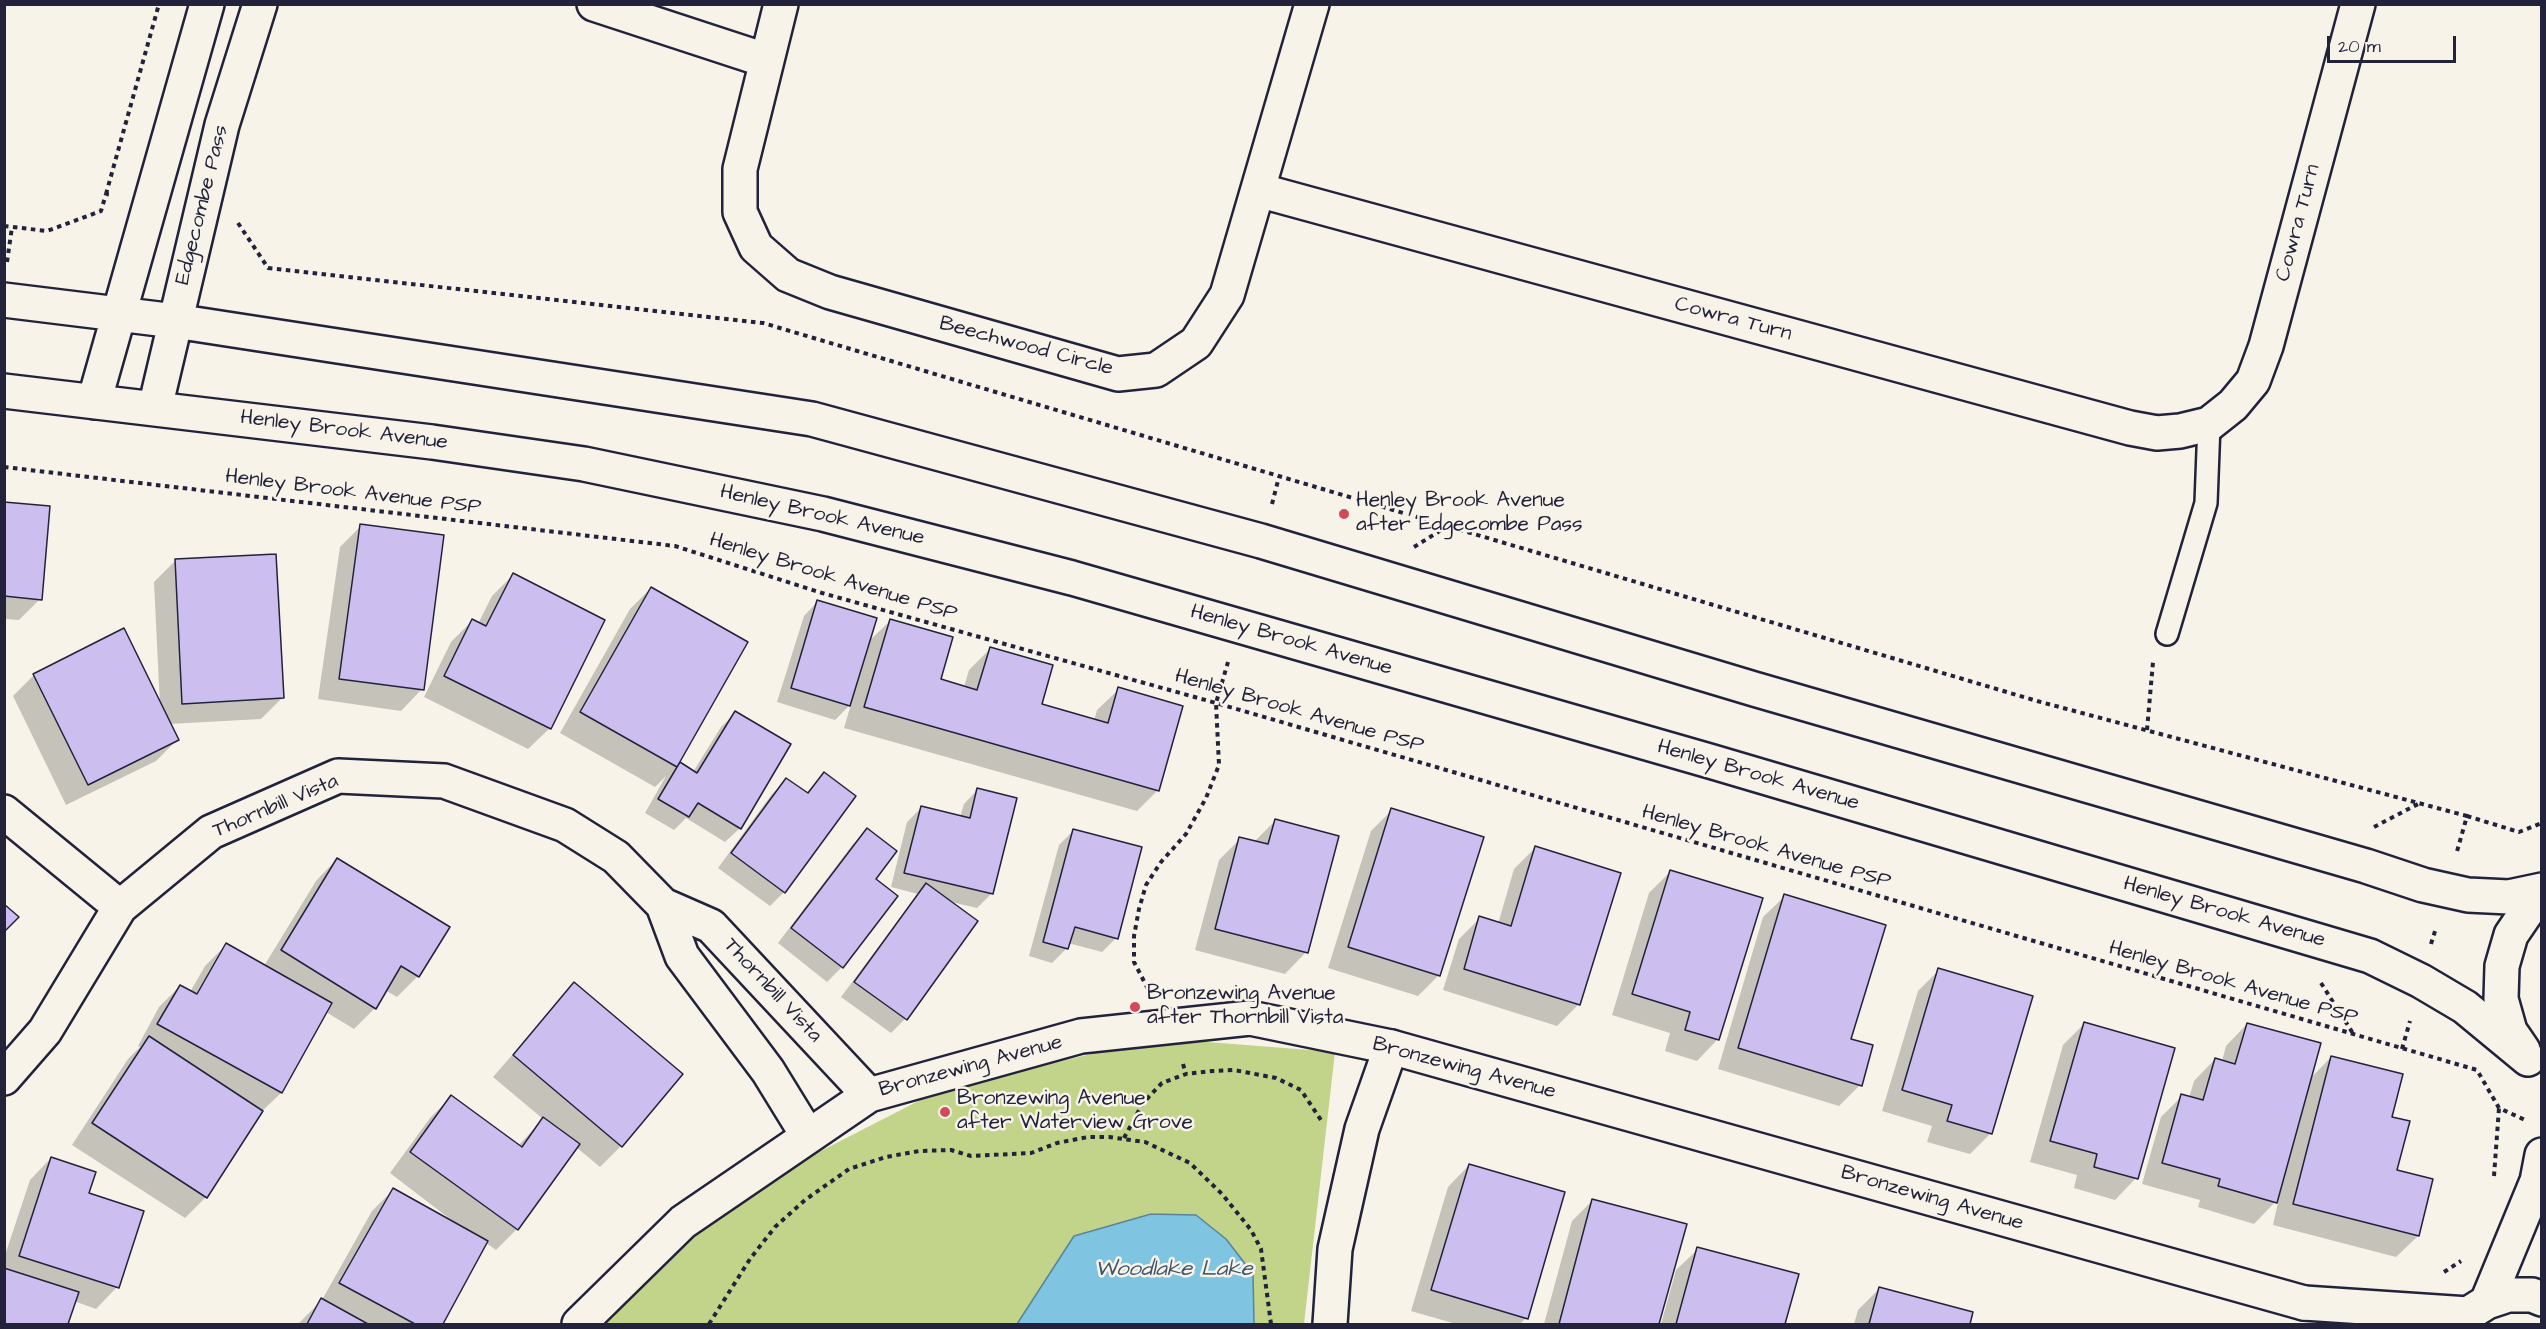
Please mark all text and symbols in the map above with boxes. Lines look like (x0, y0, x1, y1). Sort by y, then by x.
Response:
scale bar (2330, 24, 2459, 62)
text: 20 m (2338, 34, 2381, 59)
street label: Edgecombe Pass (171, 123, 235, 287)
street label: Cowra Turn (2271, 162, 2327, 284)
street label: Cowra Turn (1672, 292, 1794, 348)
street label: Beechwood Circle (936, 312, 1116, 382)
street label: Henley Brook Avenue (239, 406, 449, 456)
street label: Henley Brook Avenue PSP (224, 465, 482, 521)
street label: Henley Brook Avenue (717, 480, 927, 552)
place label: Henley Brook Avenue after Edgecombe Pass (1356, 489, 1583, 539)
marker: Henley Brook Avenue after Edgecombe Pass (1337, 507, 1351, 521)
street label: Henley Brook Avenue PSP (706, 528, 960, 628)
street label: Henley Brook Avenue (1187, 600, 1395, 682)
street label: Henley Brook Avenue PSP (1172, 664, 1426, 760)
street label: Henley Brook Avenue (1654, 735, 1862, 817)
street label: Thornbill Vista (210, 769, 342, 845)
street label: Henley Brook Avenue PSP (1639, 800, 1893, 896)
street label: Henley Brook Avenue (2120, 872, 2328, 954)
street label: Thornbill Vista (717, 934, 827, 1048)
street label: Henley Brook Avenue PSP (2106, 936, 2360, 1032)
place label: Bronzewing Avenue after Thornbill Vista (1147, 982, 1343, 1032)
marker: Bronzewing Avenue after Thornbill Vista (1128, 1000, 1142, 1014)
street label: Bronzewing Avenue (877, 1030, 1065, 1104)
street label: Bronzewing Avenue (1370, 1032, 1558, 1106)
place label: Bronzewing Avenue after Waterview Grove (957, 1087, 1193, 1137)
marker: Bronzewing Avenue after Waterview Grove (938, 1105, 952, 1119)
street label: Bronzewing Avenue (1838, 1161, 2026, 1237)
water label: Woodlake Lake (1095, 1257, 1253, 1283)

